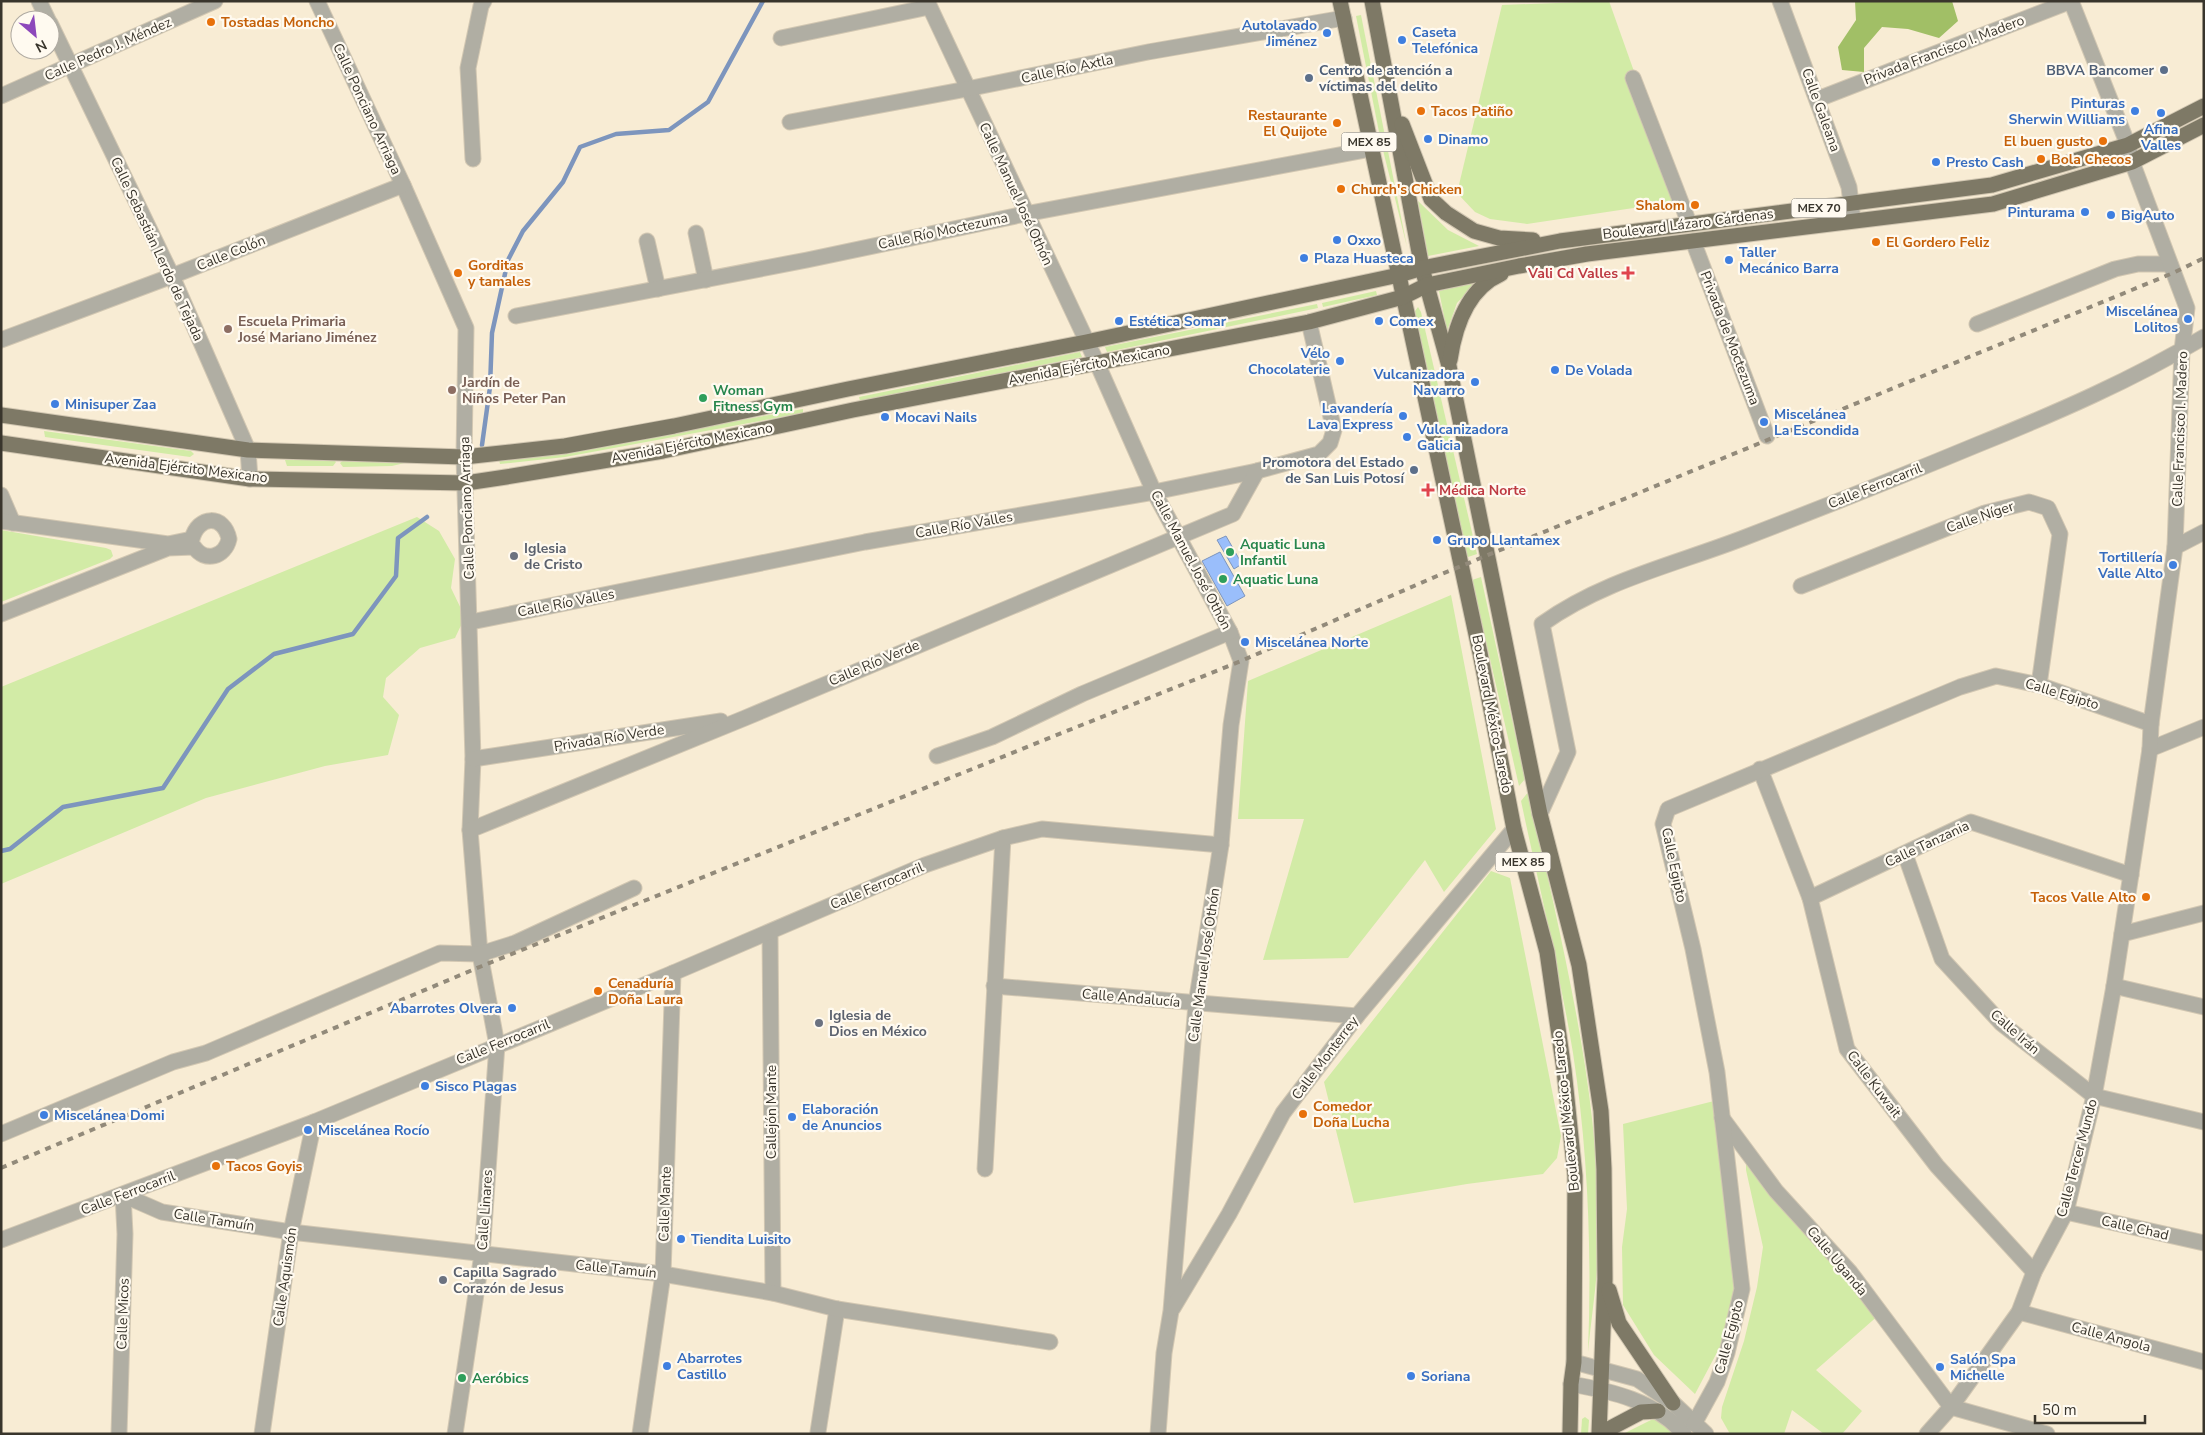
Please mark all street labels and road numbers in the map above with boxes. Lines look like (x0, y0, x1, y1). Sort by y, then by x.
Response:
street label: Privada Francisco I. Madero (1861, 10, 2027, 89)
street label: Calle Pedro J. Méndez (42, 12, 175, 86)
street label: Calle Ponciano Arriaga (328, 40, 406, 178)
street label: Calle Río Axtla (1019, 50, 1115, 88)
street label: Calle Galeana (1797, 66, 1845, 154)
street label: Calle Manuel José Othón (974, 119, 1058, 269)
road number: MEX 85 (1342, 132, 1396, 152)
street label: Calle Sebastián Lerdo de Tejada (106, 154, 208, 344)
road number: MEX 70 (1792, 198, 1846, 218)
street label: Boulevard Lázaro Cárdenas (1601, 204, 1775, 244)
street label: Calle Río Moctezuma (876, 208, 1010, 254)
street label: Calle Colón (194, 231, 268, 275)
street label: Privada de Moctezuma (1696, 268, 1764, 408)
street label: Avenida Ejército Mexicano (1007, 340, 1172, 390)
street label: Calle Francisco I. Madero (2168, 351, 2192, 507)
street label: Avenida Ejército Mexicano (610, 418, 775, 468)
street label: Calle Ponciano Arriaga (455, 436, 479, 580)
street label: Avenida Ejército Mexicano (103, 449, 269, 487)
street label: Calle Ferrocarril (1825, 458, 1926, 513)
street label: Calle Manuel José Othón (1146, 487, 1236, 633)
street label: Calle Níger (1944, 497, 2016, 537)
street label: Calle Río Valles (914, 507, 1014, 543)
street label: Calle Río Valles (516, 584, 616, 622)
street label: Boulevard México-Laredo (1467, 633, 1517, 795)
street label: Calle Río Verde (826, 635, 922, 691)
street label: Calle Egipto (2023, 674, 2101, 714)
street label: Privada Río Verde (552, 720, 666, 756)
street label: Calle Tanzania (1882, 816, 1972, 872)
street label: Calle Egipto (1657, 826, 1691, 904)
road number: MEX 85 (1496, 852, 1550, 872)
street label: Calle Ferrocarril (827, 857, 927, 914)
street label: Calle Manuel José Othón (1184, 887, 1224, 1043)
street label: Calle Andalucía (1081, 984, 1181, 1012)
street label: Calle Irán (1986, 1005, 2044, 1059)
street label: Calle Monterrey (1287, 1012, 1363, 1104)
street label: Calle Ferrocarril (453, 1014, 554, 1069)
street label: Boulevard México-Laredo (1548, 1030, 1584, 1192)
street label: Calle Kuwait (1842, 1047, 1906, 1122)
street label: Callejón Mante (762, 1065, 781, 1159)
street label: Calle Tercer Mundo (2052, 1097, 2102, 1219)
street label: Calle Ferrocarril (78, 1166, 179, 1220)
street label: Calle Mante (654, 1166, 676, 1242)
street label: Calle Linares (473, 1169, 497, 1251)
street label: Calle Tamuín (172, 1204, 256, 1236)
street label: Calle Chad (2099, 1211, 2171, 1245)
street label: Calle Uganda (1802, 1222, 1872, 1300)
street label: Calle Aquismón (269, 1226, 301, 1328)
street label: Calle Tamuín (574, 1255, 658, 1283)
street label: Calle Micos (112, 1277, 134, 1350)
street label: Calle Egipto (1710, 1298, 1748, 1376)
street label: Calle Angola (2069, 1317, 2153, 1357)

